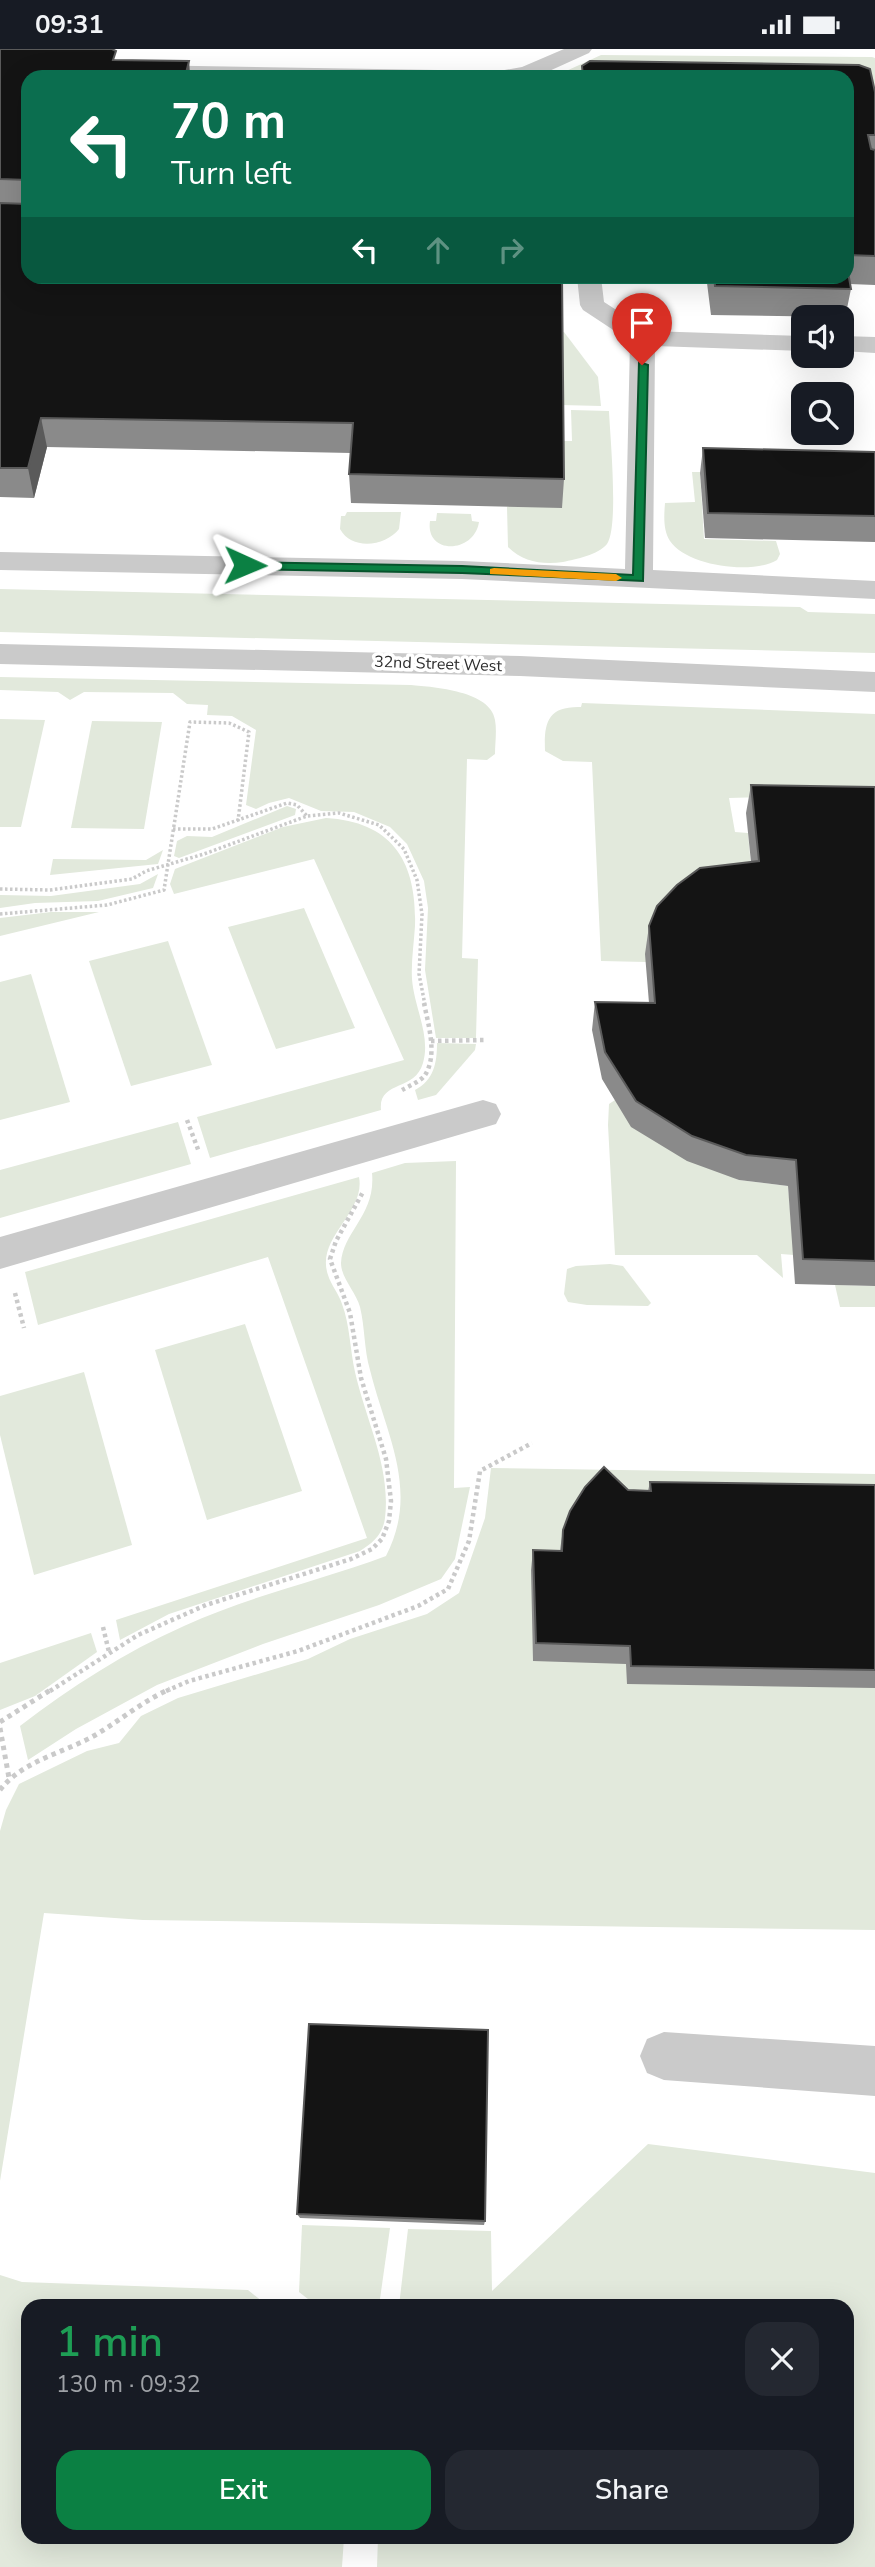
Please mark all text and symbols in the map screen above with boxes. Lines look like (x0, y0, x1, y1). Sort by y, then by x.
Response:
text: 09:31 (35, 7, 104, 42)
text: 70 m (171, 88, 286, 155)
icon: left (56, 98, 147, 189)
text: Turn left (171, 152, 291, 195)
icon: left (346, 231, 384, 269)
icon: ahead (419, 231, 457, 269)
icon: right (492, 231, 530, 269)
pin (612, 293, 672, 365)
icon: arrive (623, 304, 661, 342)
map controls (791, 305, 854, 445)
button: sound (791, 305, 854, 368)
button: search (791, 382, 854, 445)
position arrow (208, 528, 282, 602)
street label: 32nd Street West (374, 651, 503, 677)
text: 1 min (56, 2314, 163, 2371)
button: close (745, 2322, 819, 2396)
text: 130 m · 09:32 (56, 2369, 201, 2400)
button: Exit (56, 2450, 431, 2530)
button: Share (445, 2450, 819, 2530)

